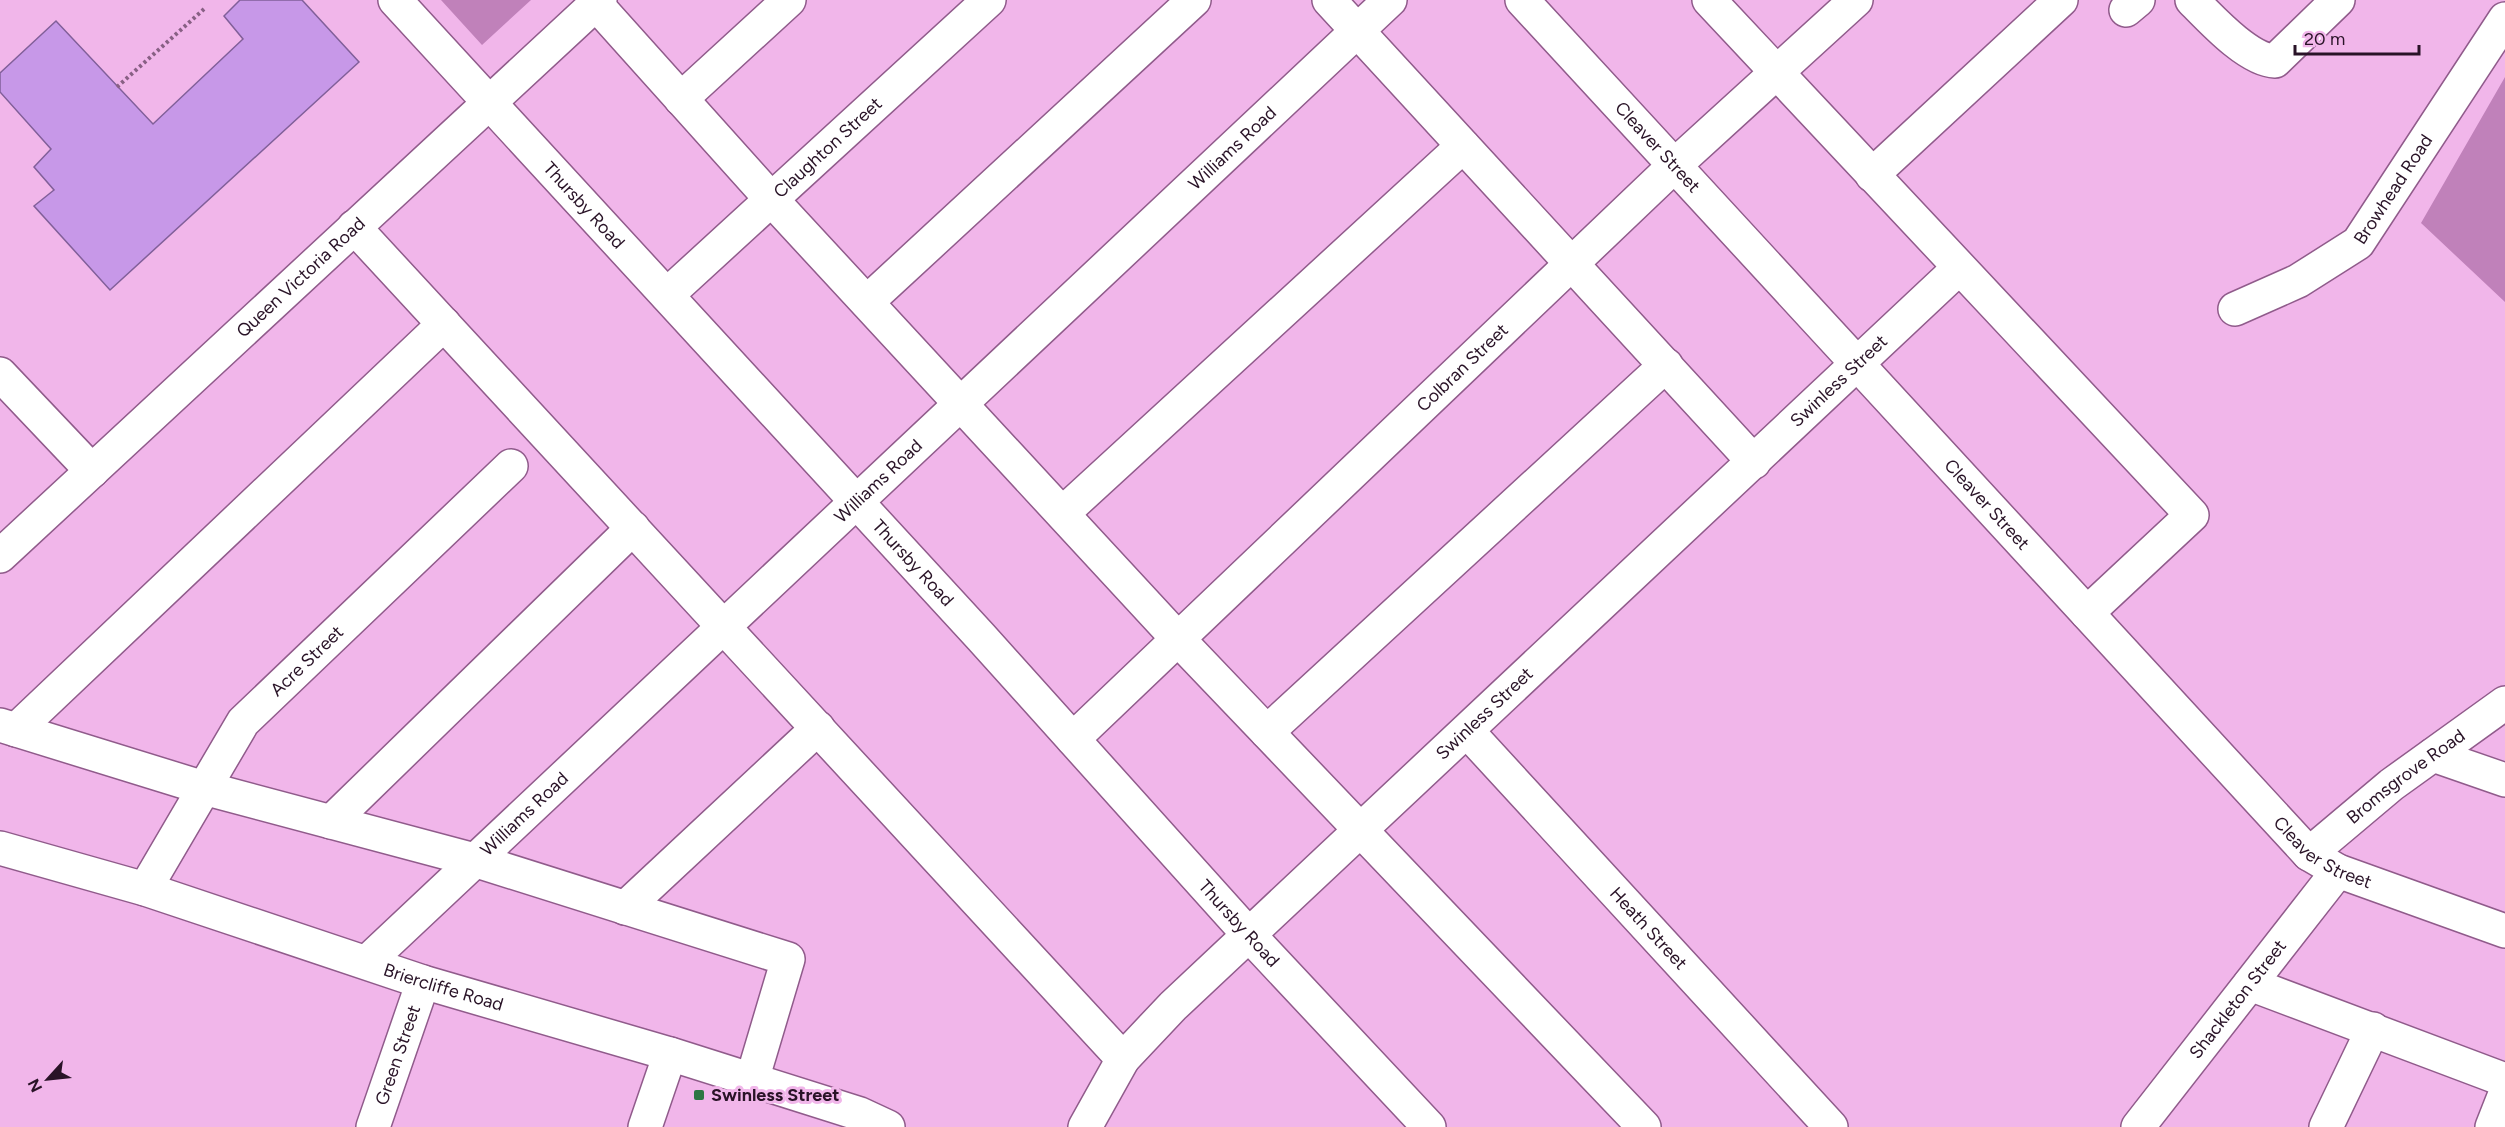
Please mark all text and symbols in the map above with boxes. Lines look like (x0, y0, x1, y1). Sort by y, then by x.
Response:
scale bar (2295, 18, 2420, 56)
text: 20 m (2304, 28, 2345, 50)
street label: Claughton Street (769, 93, 887, 203)
street label: Cleaver Street (1610, 97, 1705, 197)
street label: Williams Road (1184, 102, 1281, 195)
street label: Browhead Road (2349, 130, 2437, 249)
street label: Thursby Road (538, 157, 629, 253)
street label: Queen Victoria Road (232, 212, 370, 342)
street label: Colbran Street (1412, 319, 1513, 416)
street label: Swinless Street (1786, 330, 1892, 432)
street label: Williams Road (830, 435, 927, 528)
street label: Cleaver Street (1940, 454, 2034, 555)
street label: Thursby Road (868, 515, 958, 611)
street label: Acre Street (266, 621, 348, 701)
street label: Swinless Street (1431, 663, 1538, 764)
street label: Bromsgrove Road (2342, 724, 2469, 829)
street label: Williams Road (476, 768, 573, 861)
street label: Cleaver Street (2269, 812, 2375, 893)
street label: Thursby Road (1194, 875, 1284, 972)
street label: Heath Street (1605, 882, 1692, 974)
street label: Shackleton Street (2185, 935, 2291, 1063)
street label: Briercliffe Road (381, 959, 506, 1016)
street label: Green Street (370, 1002, 425, 1108)
north arrow (18, 1049, 78, 1109)
text: N (24, 1076, 46, 1095)
place label: Swinless Street (711, 1084, 840, 1106)
marker: Swinless Street (692, 1088, 706, 1102)

